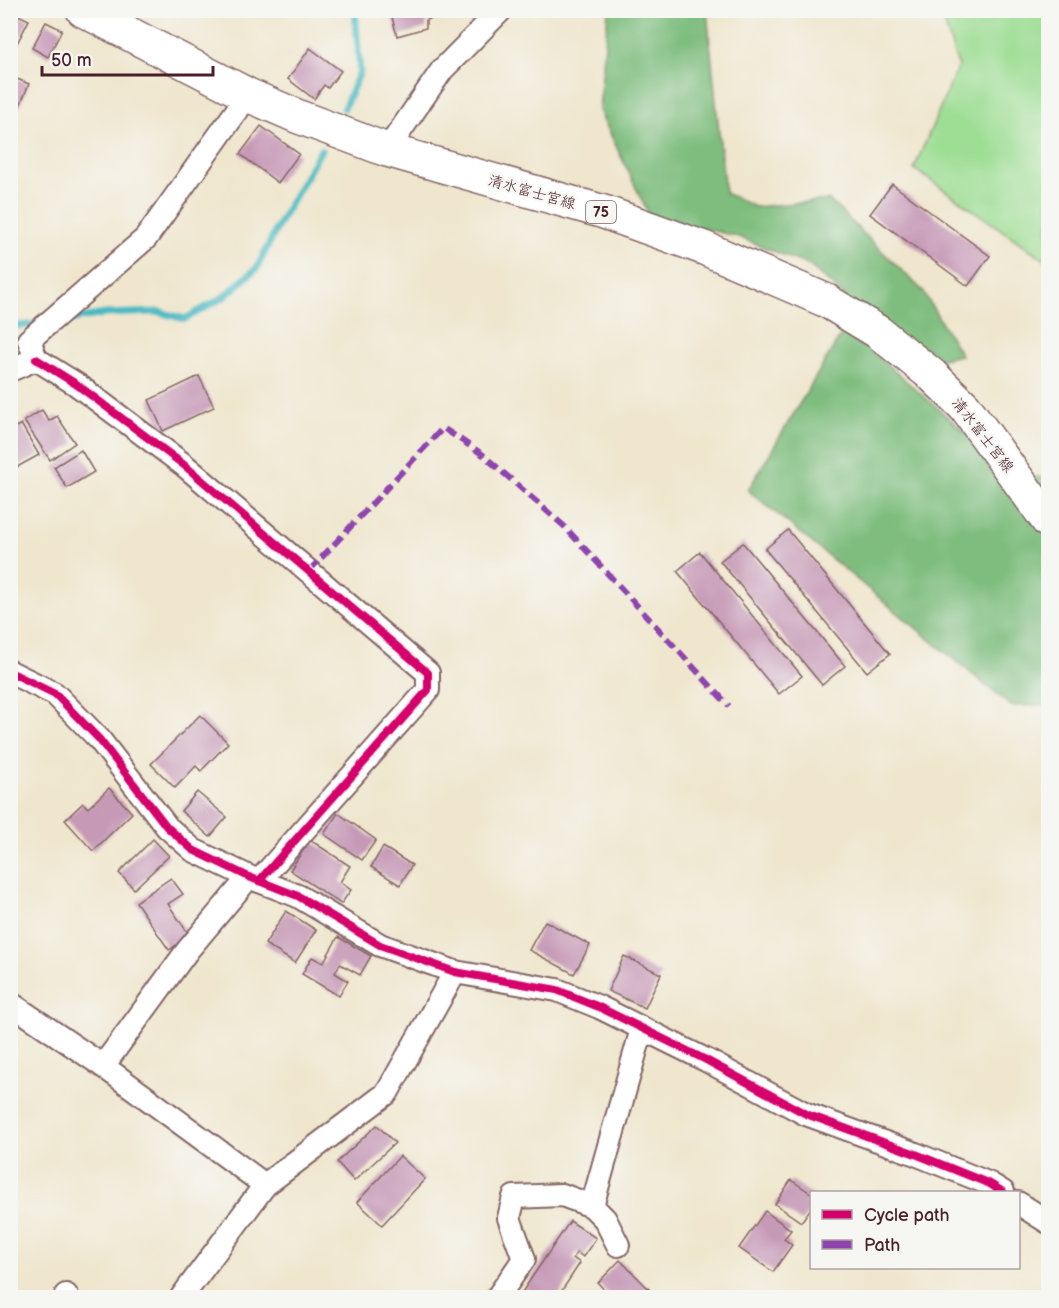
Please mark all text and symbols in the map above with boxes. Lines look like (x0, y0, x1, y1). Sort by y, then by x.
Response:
scale bar (42, 39, 213, 77)
text: 50 m (51, 50, 92, 71)
street label: 清水富士宮線 (486, 171, 578, 214)
road number: 75 (586, 201, 616, 223)
street label: 清水富士宮線 (947, 394, 1018, 477)
legend (810, 1191, 1020, 1269)
text: Cycle path (864, 1205, 950, 1226)
text: Path (864, 1235, 900, 1256)

